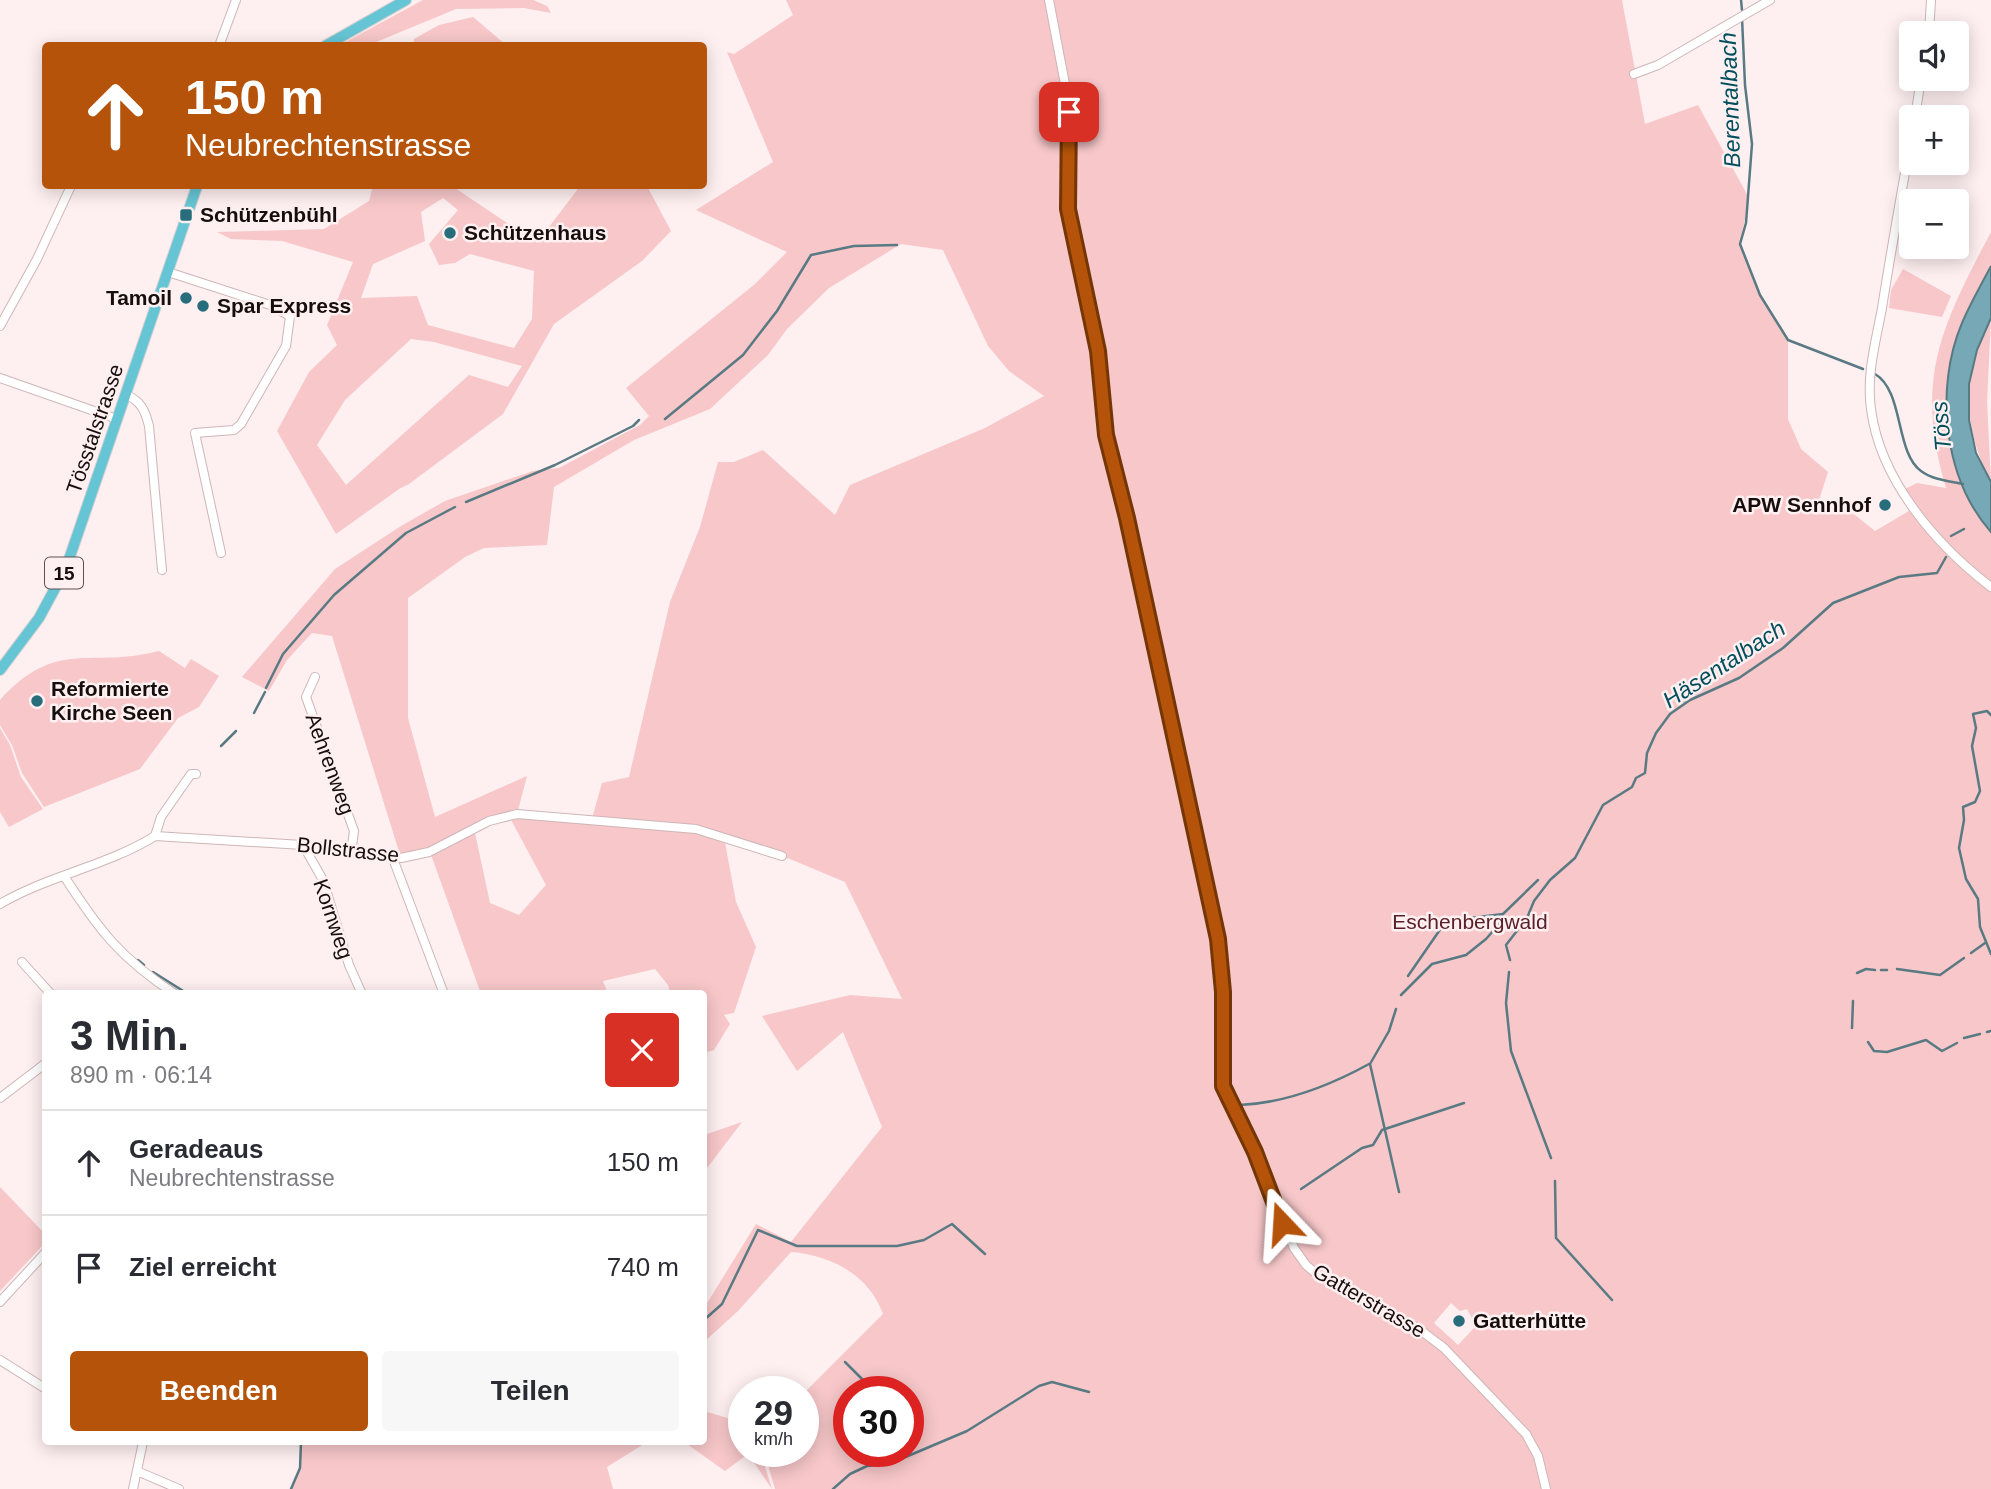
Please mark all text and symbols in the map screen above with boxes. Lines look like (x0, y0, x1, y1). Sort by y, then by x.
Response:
map controls (1899, 21, 1969, 259)
button: sound (1899, 21, 1969, 91)
water label: Berentalbach (1715, 32, 1745, 168)
icon: ahead (70, 70, 161, 161)
text: 150 m (185, 70, 324, 124)
pin (1039, 82, 1099, 142)
icon: arrive (1050, 93, 1088, 131)
button: + (1899, 105, 1969, 175)
text: Neubrechtenstrasse (185, 127, 471, 163)
button: − (1899, 189, 1969, 259)
place label: Schützenbühl (200, 203, 338, 226)
marker: Schützenbühl (178, 207, 194, 223)
place label: Schützenhaus (464, 221, 606, 244)
marker: Schützenhaus (442, 225, 458, 241)
place label: Tamoil (106, 286, 172, 309)
marker: Tamoil (178, 290, 194, 306)
place label: Spar Express (217, 294, 351, 317)
marker: Spar Express (195, 298, 211, 314)
street label: Tösstalstrasse (62, 361, 127, 497)
water label: Töss (1926, 400, 1956, 452)
place label: APW Sennhof (1732, 493, 1872, 516)
marker: APW Sennhof (1877, 497, 1893, 513)
road number: 15 (45, 558, 83, 588)
water label: Häsentalbach (1658, 615, 1790, 713)
place label: Reformierte Kirche Seen (51, 677, 172, 724)
marker: Reformierte Kirche Seen (29, 693, 45, 709)
street label: Aehrenweg (301, 710, 359, 818)
street label: Bollstrasse (296, 833, 400, 866)
street label: Kornweg (309, 876, 358, 962)
park label: Eschenbergwald (1392, 910, 1548, 933)
text: 3 Min. (70, 1012, 189, 1059)
button: close (605, 1013, 679, 1087)
text: 890 m · 06:14 (70, 1062, 212, 1088)
text: Geradeaus (129, 1134, 263, 1164)
icon: ahead (70, 1144, 108, 1182)
text: 150 m (607, 1147, 679, 1177)
text: Neubrechtenstrasse (129, 1165, 335, 1191)
position arrow (1245, 1186, 1319, 1260)
icon: arrive (70, 1249, 108, 1287)
text: Ziel erreicht (129, 1252, 276, 1282)
text: 740 m (607, 1252, 679, 1282)
street label: Gatterstrasse (1309, 1259, 1430, 1342)
place label: Gatterhütte (1473, 1309, 1586, 1332)
marker: Gatterhütte (1451, 1313, 1467, 1329)
button: Beenden (70, 1351, 368, 1431)
button: Teilen (382, 1351, 679, 1431)
speed limit sign: 30 (833, 1376, 924, 1467)
text: 29 (754, 1393, 793, 1432)
text: km/h (754, 1429, 793, 1449)

